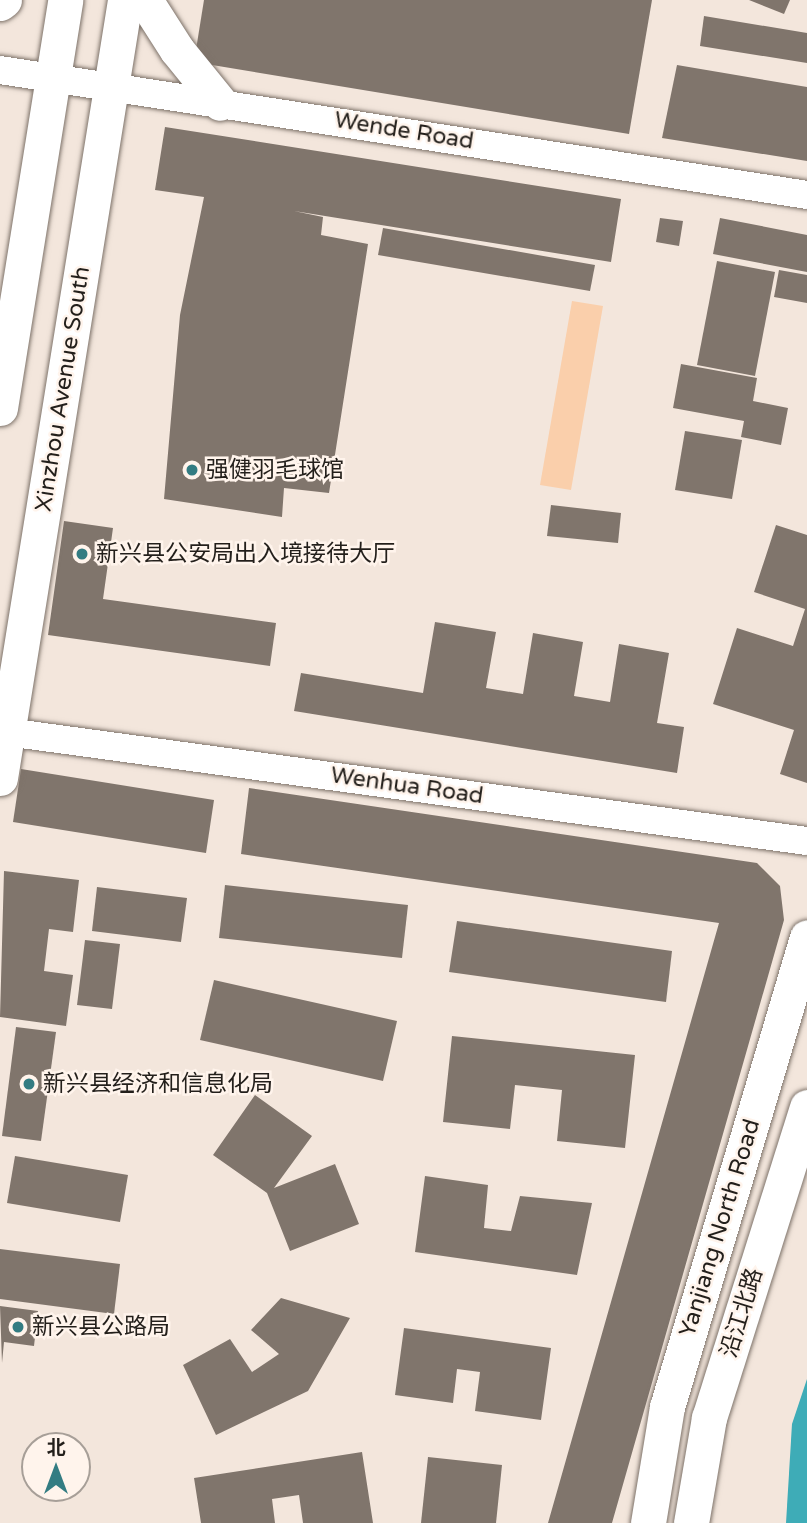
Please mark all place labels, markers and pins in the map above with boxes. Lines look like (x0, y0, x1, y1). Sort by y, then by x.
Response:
place label: 强健羽毛球馆 (206, 456, 344, 484)
marker: 强健羽毛球馆 (184, 462, 200, 478)
place label: 新兴县公安局出入境接待大厅 (96, 540, 395, 568)
marker: 新兴县公安局出入境接待大厅 (74, 546, 90, 562)
place label: 新兴县经济和信息化局 (43, 1070, 273, 1098)
marker: 新兴县经济和信息化局 (21, 1076, 37, 1092)
place label: 新兴县公路局 (32, 1313, 170, 1341)
marker: 新兴县公路局 (10, 1319, 26, 1335)

